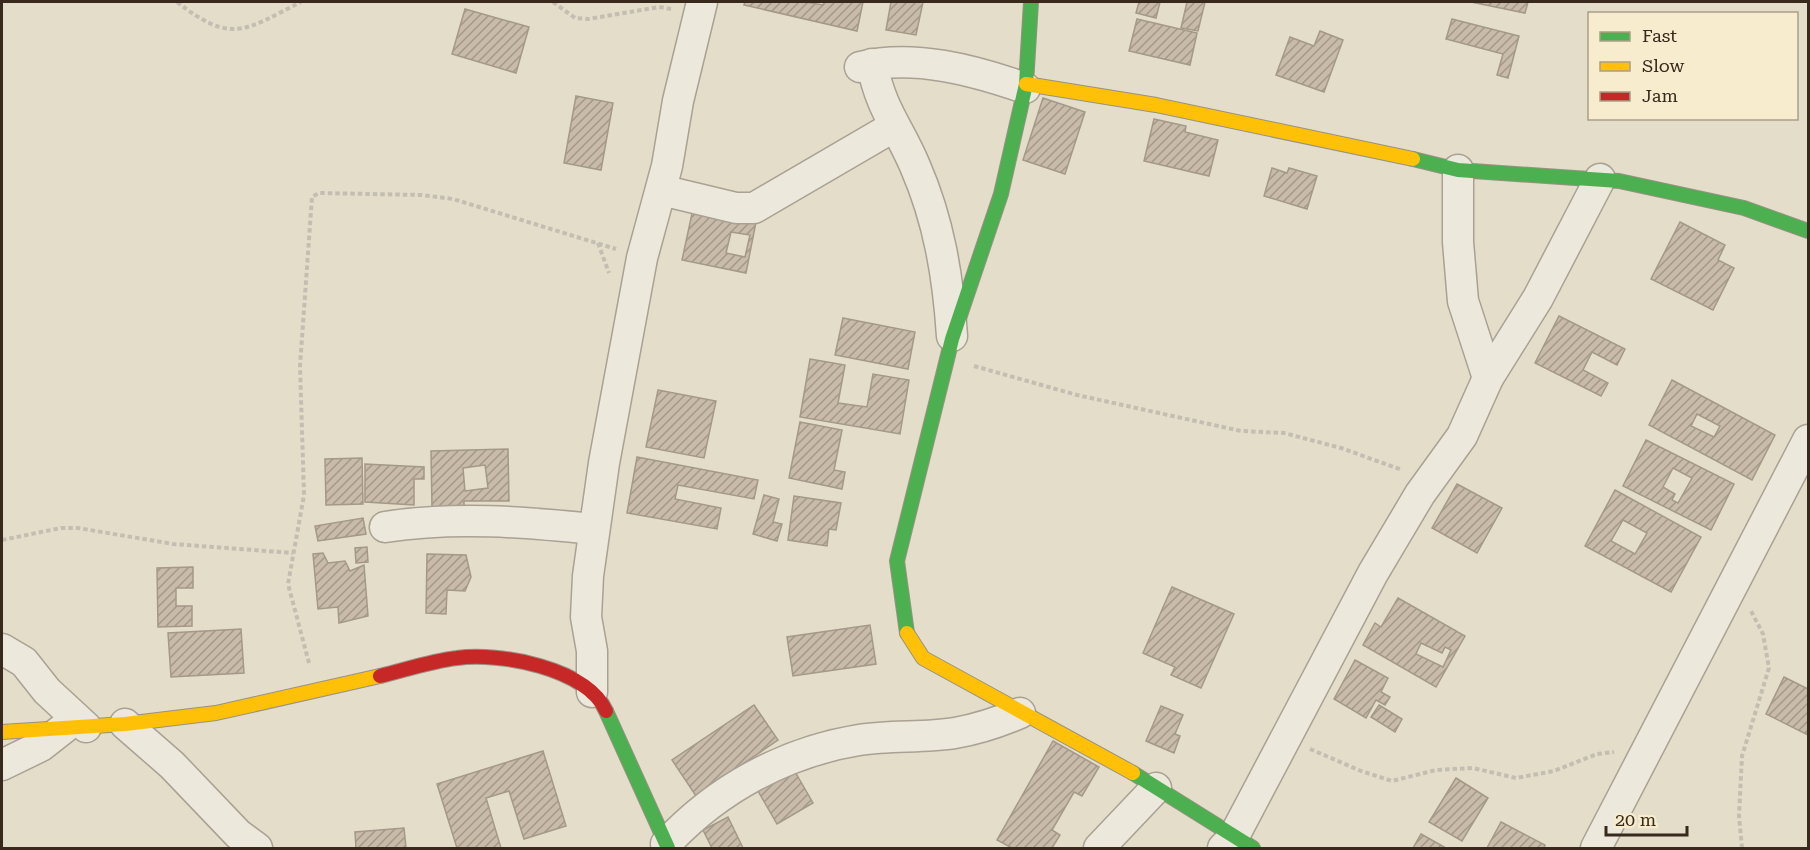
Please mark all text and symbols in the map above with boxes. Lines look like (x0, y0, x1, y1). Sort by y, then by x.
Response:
legend (1588, 12, 1798, 120)
text: Fast (1642, 25, 1677, 46)
text: Slow (1642, 55, 1684, 76)
text: Jam (1642, 85, 1678, 106)
scale bar (1606, 799, 1687, 837)
text: 20 m (1615, 809, 1656, 830)

